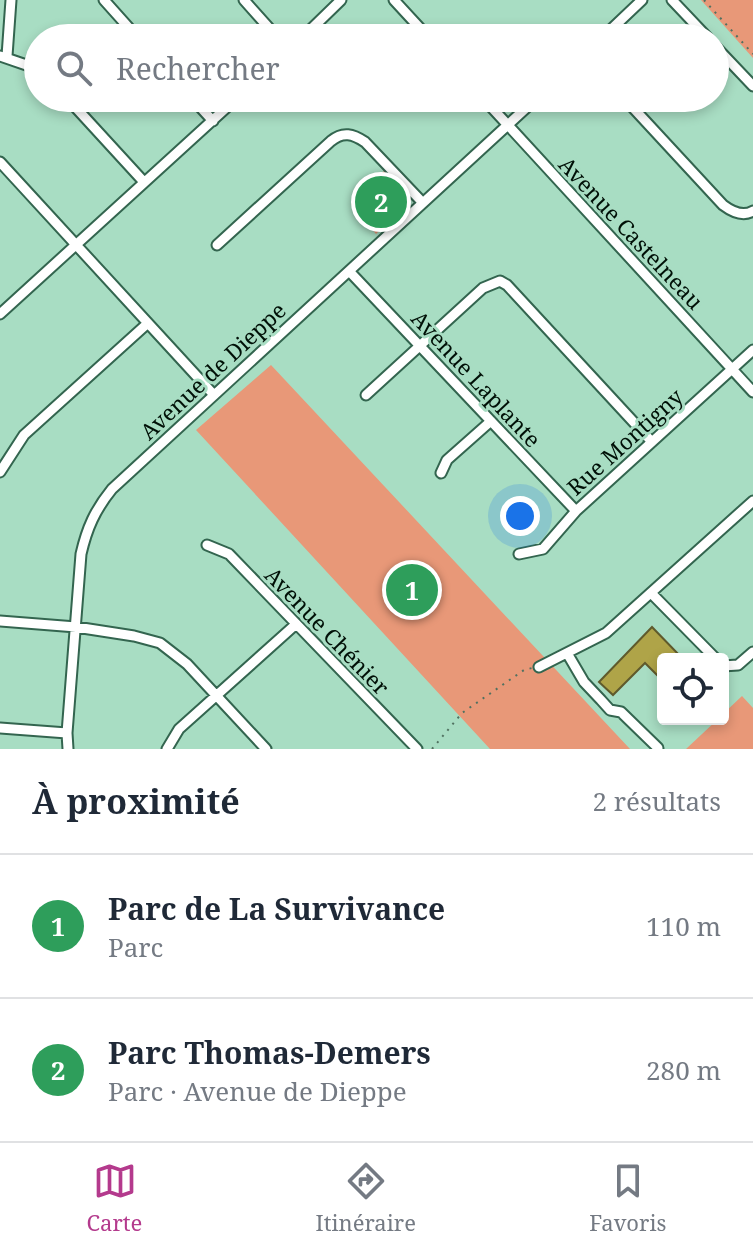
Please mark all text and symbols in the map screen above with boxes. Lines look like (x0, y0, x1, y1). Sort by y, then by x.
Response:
search box (24, 24, 729, 112)
icon: search (52, 46, 96, 90)
text: Rechercher (116, 48, 280, 89)
street label: Avenue Castelneau (553, 149, 711, 315)
pin: 2 (355, 172, 407, 232)
street label: Avenue de Dieppe (133, 295, 292, 446)
street label: Avenue Laplante (405, 303, 548, 453)
street label: Rue Montigny (560, 381, 689, 501)
your location (500, 496, 540, 536)
street label: Avenue Chénier (259, 560, 397, 701)
pin: 1 (386, 560, 438, 620)
map controls (657, 653, 729, 725)
button: locate (657, 653, 729, 725)
text: À proximité (32, 778, 240, 824)
text: 2 résultats (593, 783, 721, 819)
text: Parc de La Survivance (108, 888, 445, 929)
text: 1 (51, 908, 65, 944)
text: 110 m (646, 908, 721, 944)
text: Parc (108, 929, 163, 965)
text: Parc Thomas-Demers (108, 1032, 431, 1073)
text: 2 (51, 1052, 65, 1088)
text: 280 m (646, 1052, 721, 1088)
text: Parc · Avenue de Dieppe (108, 1073, 407, 1109)
tab: Carte (87, 1159, 142, 1237)
tab: Itinéraire (316, 1159, 416, 1237)
tab: Favoris (589, 1159, 666, 1237)

